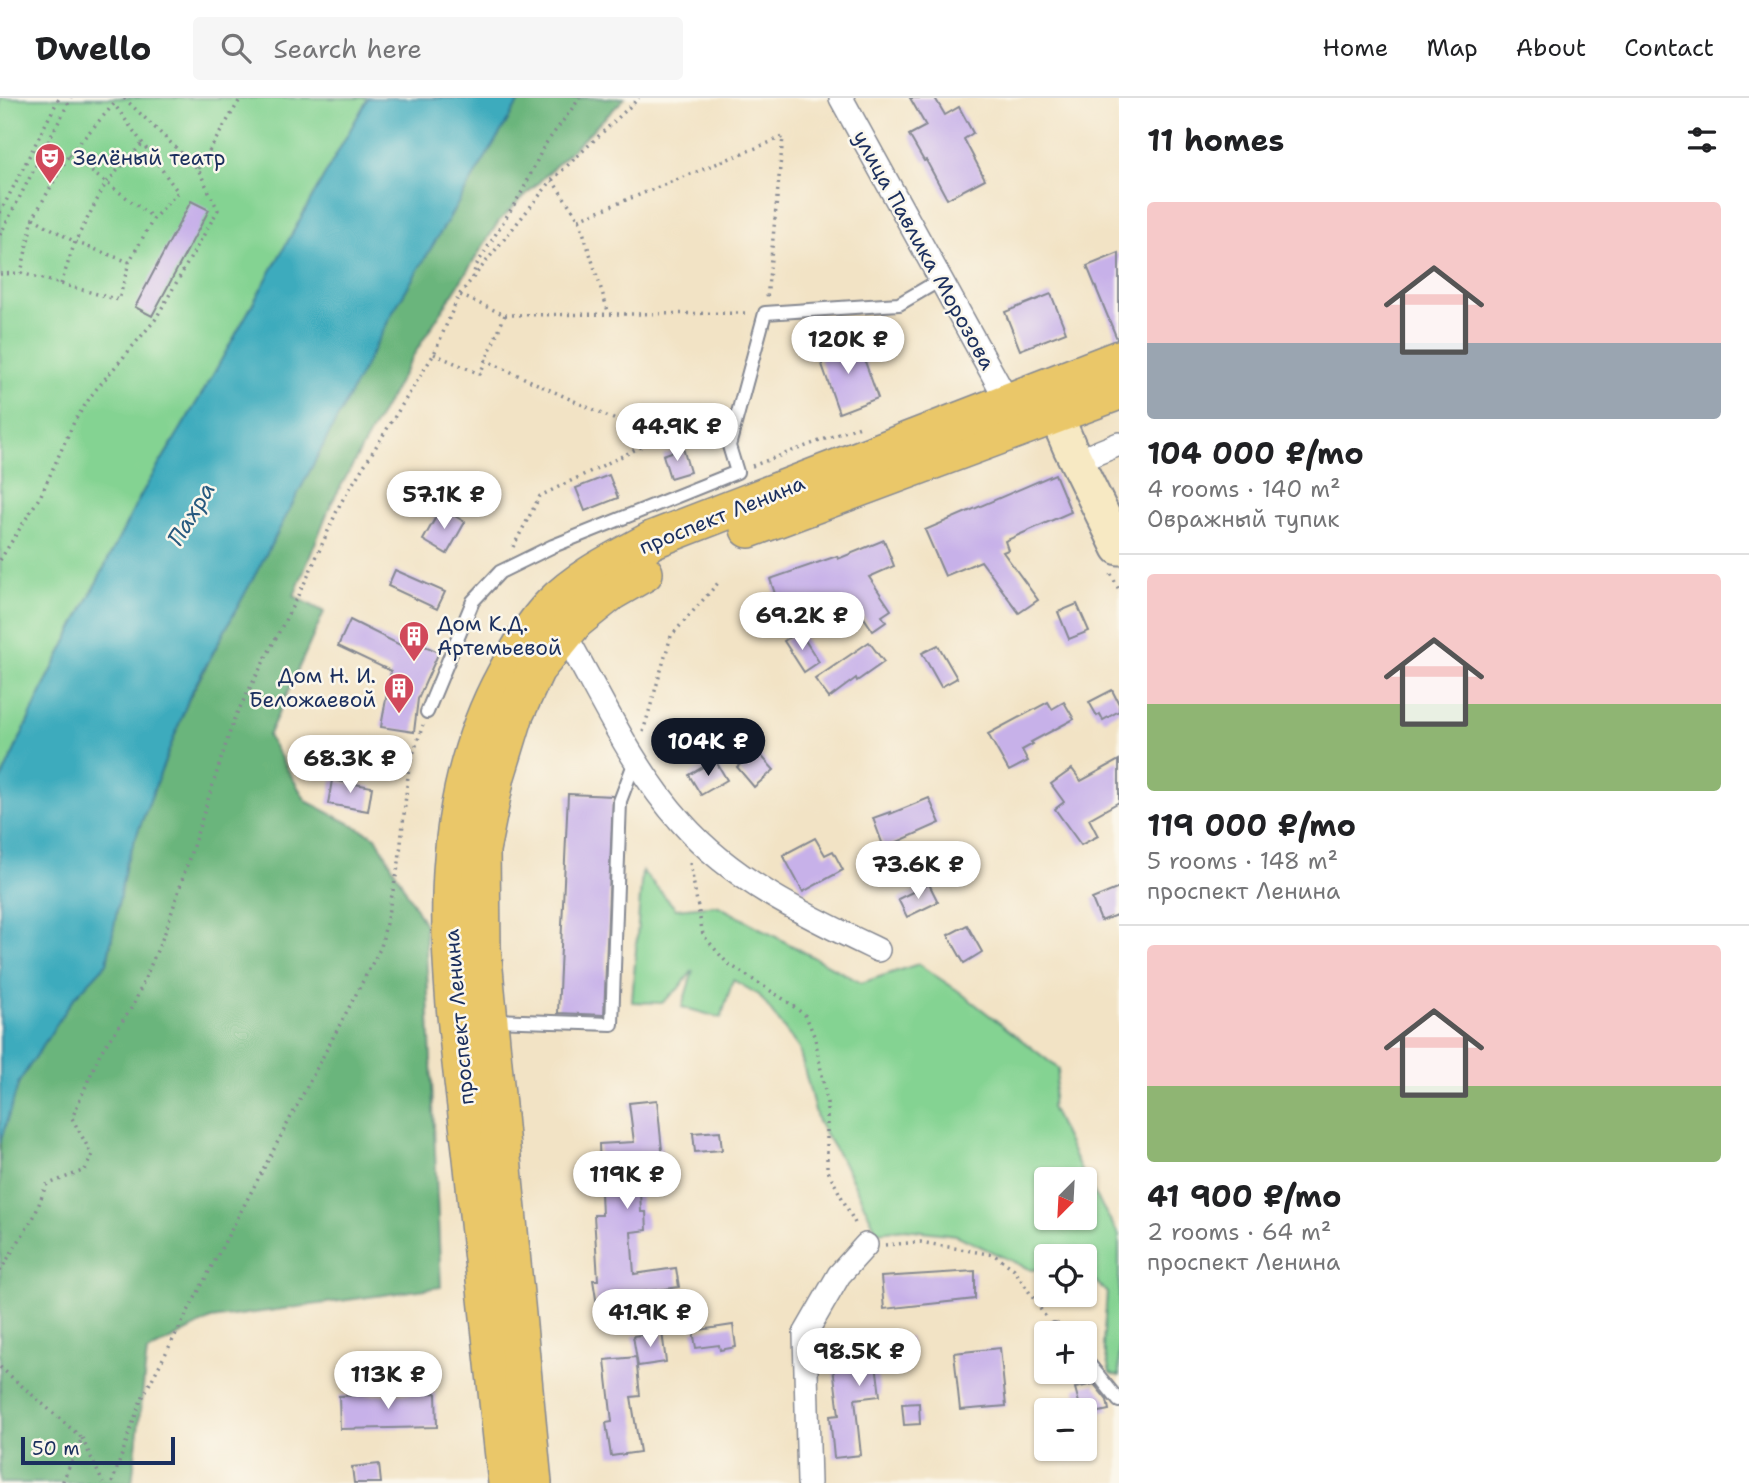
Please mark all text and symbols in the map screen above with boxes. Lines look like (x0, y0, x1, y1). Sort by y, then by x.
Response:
search box (193, 17, 683, 80)
text: Dwello (35, 26, 151, 71)
icon: search (217, 29, 255, 67)
text: Search here (273, 31, 422, 66)
text: Home (1322, 32, 1388, 64)
text: Map (1426, 32, 1478, 64)
text: About (1516, 32, 1586, 64)
text: Contact (1624, 32, 1714, 64)
text: 11 homes (1147, 120, 1284, 161)
icon: filters (1683, 121, 1721, 159)
street label: улица Павлика Морозова (846, 125, 1002, 375)
theatre icon: Зелёный театр (33, 141, 67, 185)
place label: Зелёный театр (73, 144, 225, 172)
icon: home (1371, 247, 1497, 373)
pin: 120K ₽ (791, 316, 905, 376)
text: 120K ₽ (807, 324, 889, 354)
pin: 44.9K ₽ (612, 404, 742, 463)
text: 44.9K ₽ (632, 411, 722, 441)
text: 104 000 ₽/mo (1147, 433, 1364, 474)
street label: проспект Ленина (635, 469, 809, 561)
pin: 57.1K ₽ (379, 472, 509, 531)
text: 4 rooms · 140 m² (1147, 474, 1341, 504)
water label: Пахра (160, 477, 222, 551)
text: 57.1K ₽ (403, 479, 485, 509)
text: Овражный тупик (1147, 504, 1340, 534)
pin: 69.2K ₽ (737, 592, 867, 652)
text: 69.2K ₽ (755, 600, 849, 630)
place label: Дом К.Д. Артемьевой (437, 610, 562, 662)
building icon: Дом К.Д. Артемьевой (397, 619, 431, 663)
icon: home (1371, 619, 1497, 745)
place label: Дом Н. И. Беложаевой (249, 662, 376, 714)
building icon: Дом Н. И. Беложаевой (382, 671, 416, 715)
pin: 104K ₽ (651, 718, 765, 778)
text: 104K ₽ (667, 726, 749, 756)
pin: 68.3K ₽ (285, 736, 415, 795)
text: 68.3K ₽ (303, 743, 397, 773)
text: 119 000 ₽/mo (1147, 805, 1356, 846)
pin: 73.6K ₽ (853, 842, 983, 901)
text: 5 rooms · 148 m² (1147, 846, 1338, 876)
text: 73.6K ₽ (872, 849, 964, 879)
text: проспект Ленина (1147, 876, 1340, 906)
street label: проспект Ленина (437, 928, 481, 1106)
icon: home (1371, 990, 1497, 1116)
pin: 119K ₽ (570, 1152, 684, 1211)
text: 119K ₽ (589, 1159, 665, 1189)
north arrow (1034, 1167, 1097, 1230)
map controls (1034, 1167, 1097, 1461)
text: 41 900 ₽/mo (1147, 1176, 1341, 1217)
text: 2 rooms · 64 m² (1147, 1217, 1331, 1247)
button: locate (1034, 1244, 1097, 1307)
text: проспект Ленина (1147, 1247, 1340, 1277)
pin: 41.9K ₽ (585, 1290, 715, 1349)
text: 41.9K ₽ (608, 1297, 692, 1327)
button: + (1034, 1321, 1097, 1384)
pin: 98.5K ₽ (794, 1328, 924, 1388)
text: 98.5K ₽ (813, 1336, 905, 1366)
pin: 113K ₽ (331, 1352, 445, 1411)
text: 113K ₽ (350, 1359, 426, 1389)
button: − (1034, 1398, 1097, 1461)
scale bar (21, 1434, 175, 1466)
text: 50 m (32, 1436, 80, 1461)

